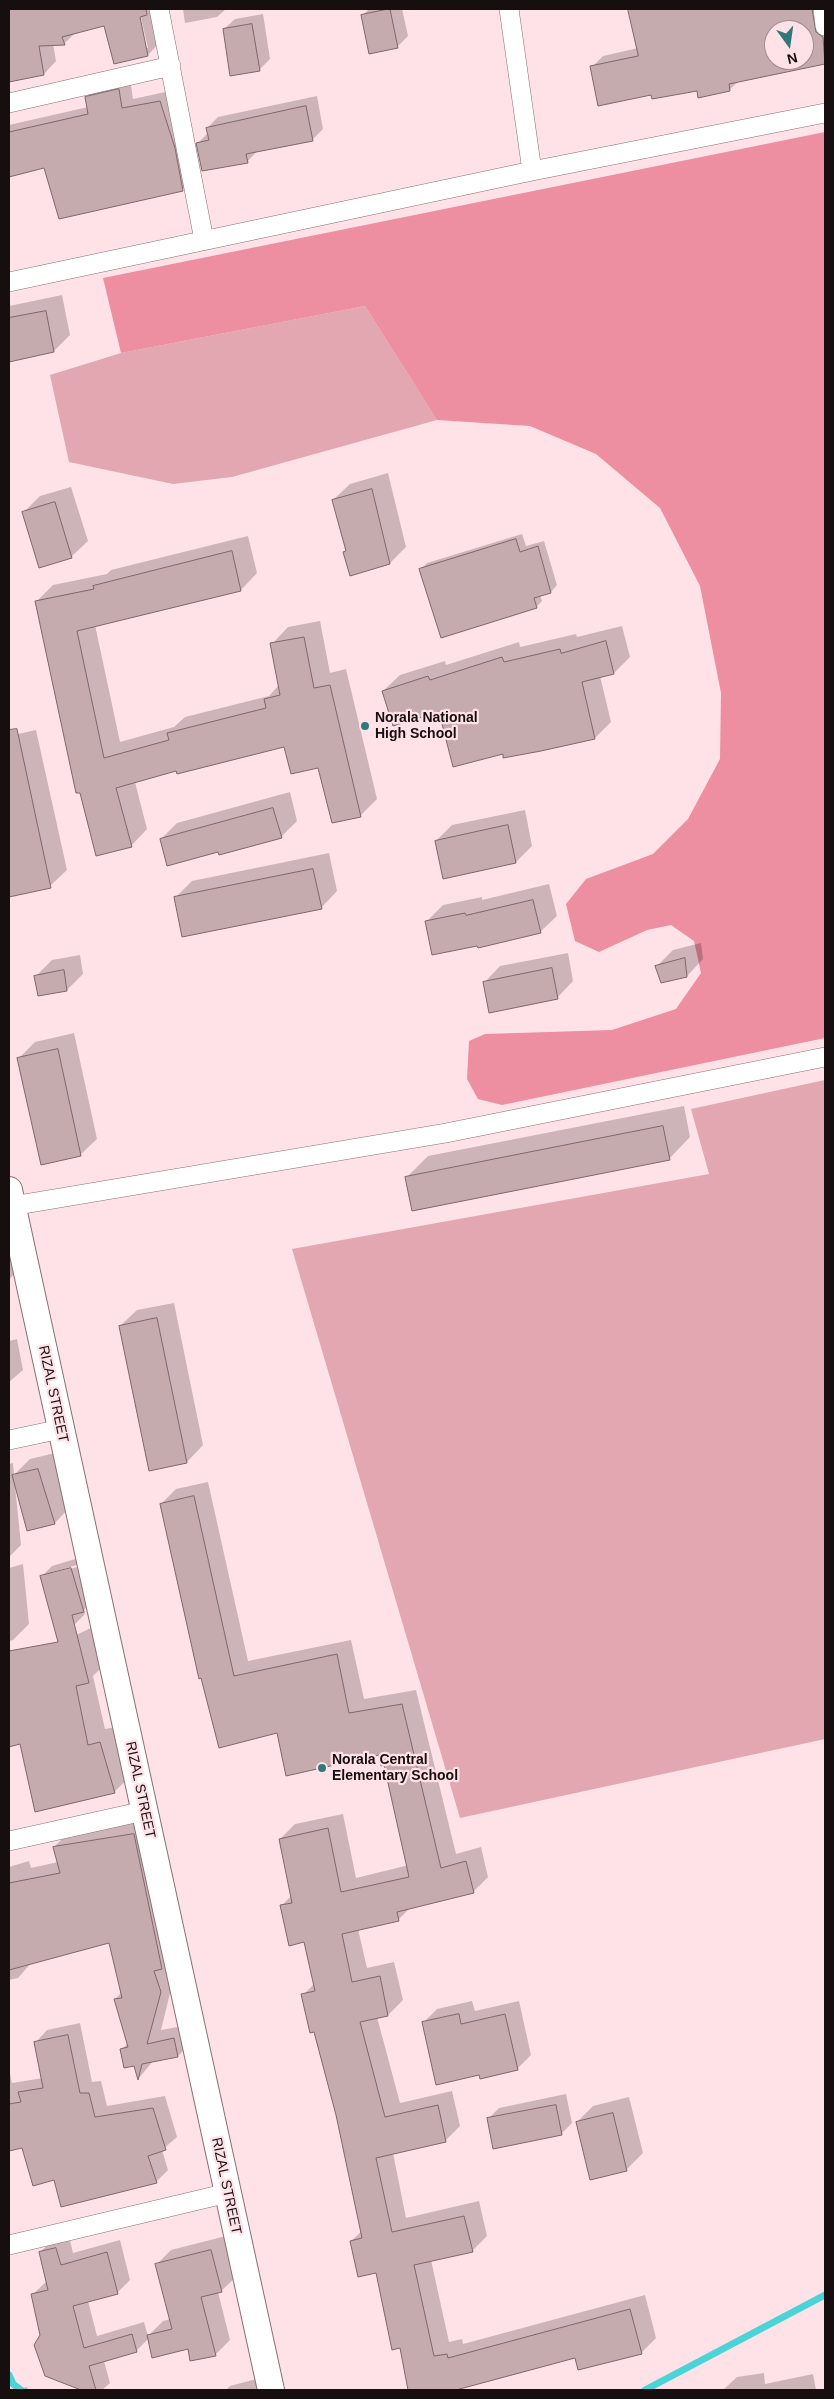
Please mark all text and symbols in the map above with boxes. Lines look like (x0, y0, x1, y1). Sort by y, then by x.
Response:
north arrow (764, 20, 814, 70)
text: N (786, 50, 799, 68)
place label: Norala National High School (375, 710, 478, 742)
marker: Norala National High School (359, 720, 371, 732)
street label: RIZAL STREET (35, 1344, 71, 1444)
street label: RIZAL STREET (122, 1740, 158, 1840)
place label: Norala Central Elementary School (332, 1752, 458, 1784)
marker: Norala Central Elementary School (316, 1762, 328, 1774)
street label: RIZAL STREET (208, 2136, 244, 2236)

